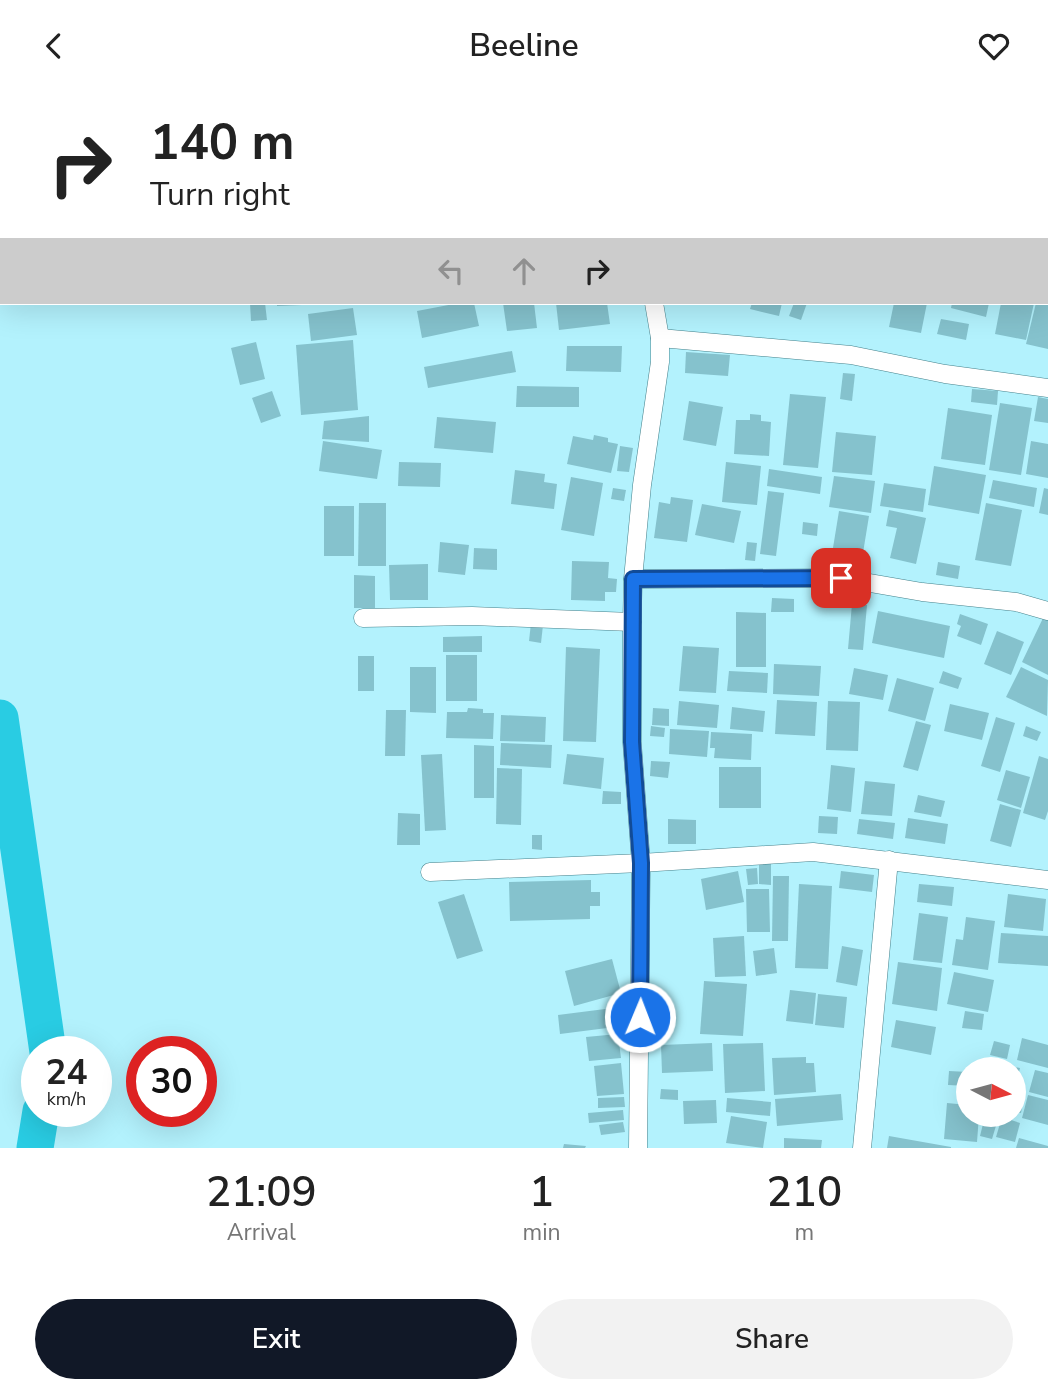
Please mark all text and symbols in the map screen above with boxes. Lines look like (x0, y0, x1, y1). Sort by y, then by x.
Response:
text: Beeline (469, 24, 579, 67)
icon: back (35, 27, 73, 65)
icon: heart (975, 27, 1013, 65)
text: 140 m (150, 109, 294, 176)
icon: right (35, 119, 126, 210)
text: Turn right (150, 173, 290, 216)
icon: left (432, 252, 470, 290)
icon: ahead (505, 252, 543, 290)
icon: right (578, 252, 616, 290)
pin (811, 548, 871, 608)
icon: arrive (822, 559, 860, 597)
position arrow (603, 980, 677, 1054)
speed limit sign: 30 (126, 1036, 217, 1127)
text: 24 (45, 1049, 88, 1096)
north arrow (956, 1057, 1026, 1127)
map controls (956, 1057, 1026, 1127)
text: km/h (47, 1087, 86, 1111)
text: 21:09 (206, 1164, 317, 1221)
text: 1 (529, 1164, 554, 1221)
text: 210 (766, 1164, 842, 1221)
text: Arrival (227, 1217, 296, 1248)
text: min (523, 1217, 561, 1248)
text: m (794, 1217, 814, 1248)
button: Exit (35, 1299, 517, 1379)
button: Share (531, 1299, 1013, 1379)

